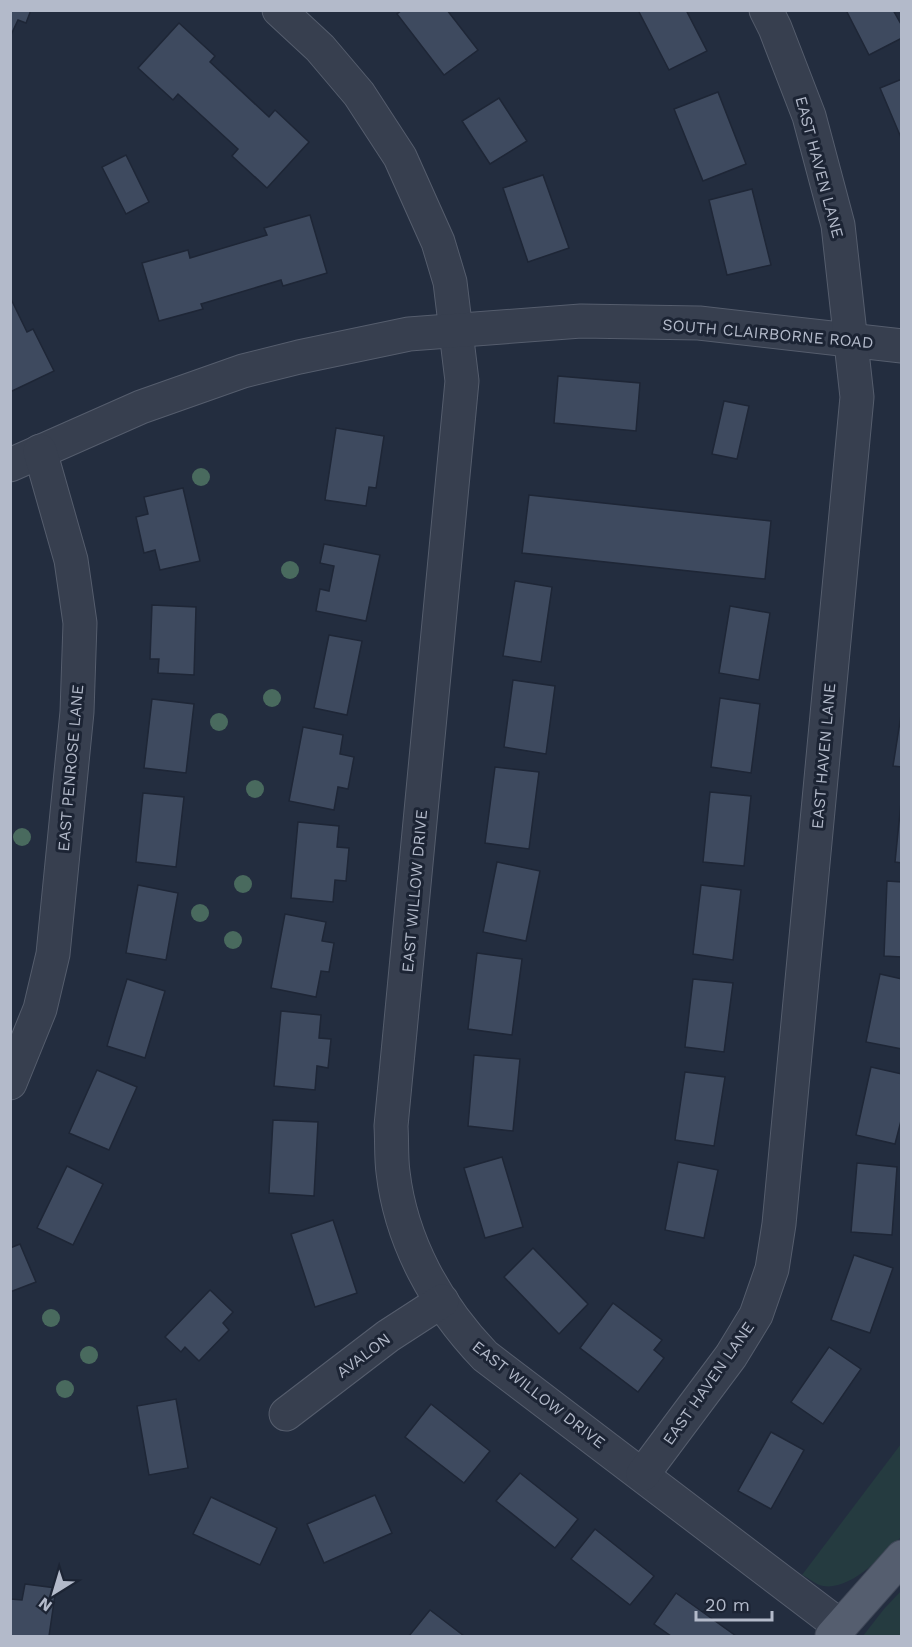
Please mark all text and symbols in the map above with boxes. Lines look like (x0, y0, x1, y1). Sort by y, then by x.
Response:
street label: EAST HAVEN LANE (791, 94, 848, 240)
street label: SOUTH CLAIRBORNE ROAD (662, 315, 874, 352)
street label: EAST HAVEN LANE (808, 682, 839, 830)
street label: EAST PENROSE LANE (54, 684, 87, 852)
street label: EAST WILLOW DRIVE (398, 809, 431, 973)
street label: EAST HAVEN LANE (659, 1318, 758, 1449)
street label: AVALON (333, 1329, 394, 1382)
street label: EAST WILLOW DRIVE (468, 1337, 609, 1452)
north arrow (24, 1563, 84, 1623)
scale bar (696, 1584, 772, 1622)
text: N (35, 1593, 56, 1616)
text: 20 m (705, 1594, 750, 1615)

